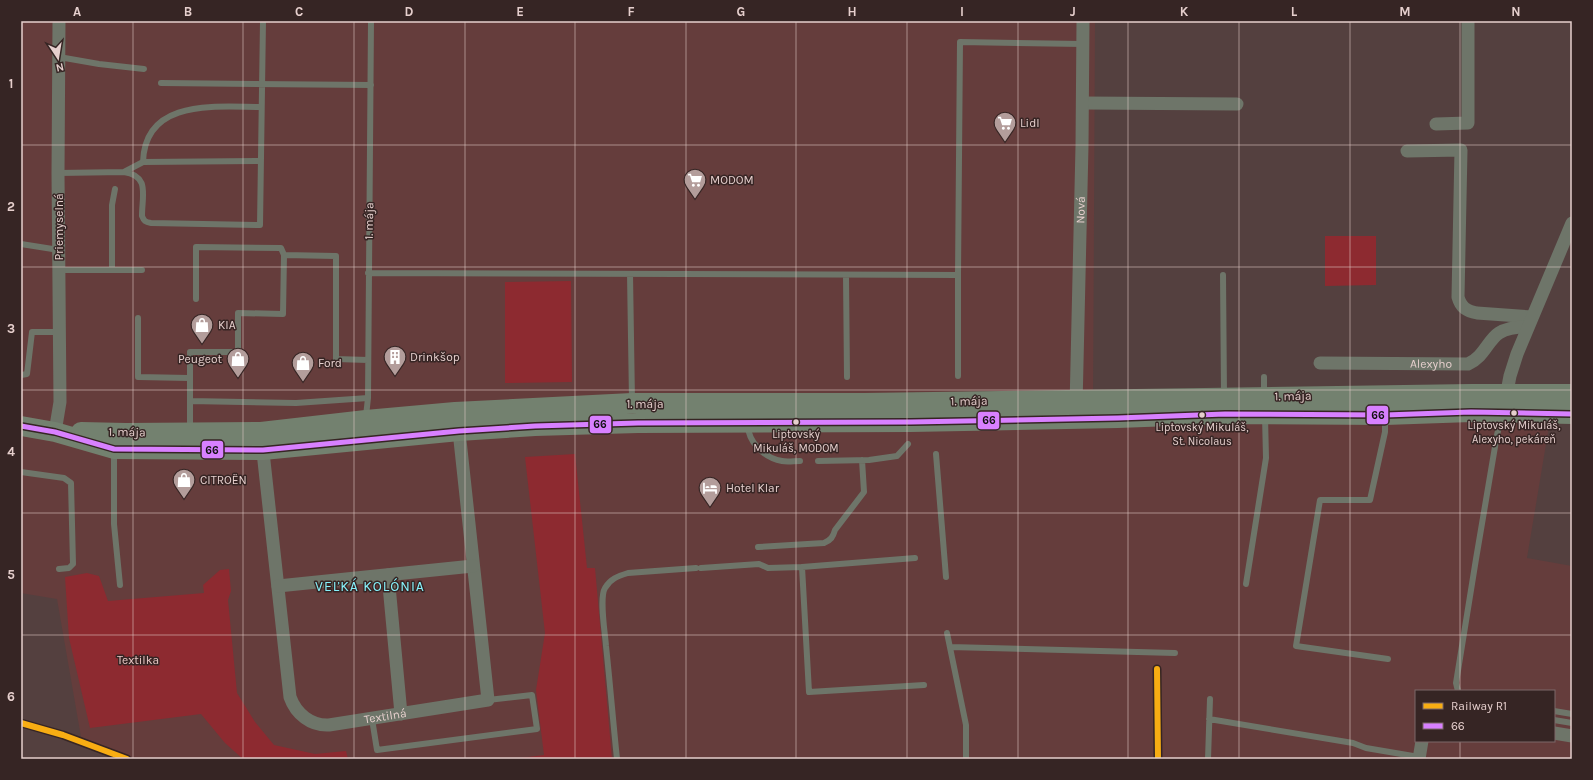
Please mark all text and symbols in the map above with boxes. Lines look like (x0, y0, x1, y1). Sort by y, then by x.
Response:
text: A (73, 4, 81, 19)
text: B (184, 4, 192, 19)
text: C (295, 4, 303, 19)
text: D (405, 4, 414, 19)
text: E (516, 4, 524, 19)
text: F (627, 4, 635, 19)
text: G (737, 4, 745, 19)
text: H (847, 4, 857, 19)
text: I (960, 4, 964, 19)
text: J (1070, 4, 1076, 19)
text: K (1180, 4, 1189, 19)
text: L (1291, 4, 1298, 19)
text: M (1399, 4, 1411, 19)
text: N (1511, 4, 1521, 19)
north arrow (38, 38, 78, 78)
text: N (55, 60, 65, 74)
text: 1 (9, 76, 13, 91)
supermarket icon: Lidl (992, 110, 1018, 143)
place label: Lidl (1020, 116, 1040, 130)
supermarket icon: MODOM (682, 167, 708, 200)
place label: MODOM (710, 173, 754, 187)
street label: Priemyselná (52, 193, 66, 261)
street label: Nová (1073, 196, 1088, 224)
text: 2 (7, 199, 15, 214)
street label: 1. mája (362, 202, 376, 240)
shop icon: KIA (189, 312, 215, 345)
place label: KIA (218, 318, 236, 332)
text: 3 (7, 321, 15, 336)
building icon: Drinkšop (382, 344, 408, 377)
shop icon: Peugeot (225, 346, 251, 379)
shop icon: Ford (290, 350, 316, 383)
place label: Drinkšop (410, 350, 460, 364)
place label: Peugeot (178, 352, 222, 366)
place label: Ford (318, 356, 342, 370)
street label: Alexyho (1410, 357, 1452, 371)
street label: 1. mája (1274, 389, 1312, 403)
street label: 1. mája (950, 394, 988, 408)
street label: 1. mája (626, 397, 664, 411)
line badge: 66 (1366, 405, 1389, 425)
marker: Liptovský Mikuláš, Alexyho, pekáreň (1509, 408, 1519, 418)
text: 66 (1371, 409, 1385, 422)
marker: Liptovský Mikuláš, St. Nicolaus (1197, 410, 1207, 420)
line badge: 66 (977, 411, 1000, 430)
text: 66 (982, 414, 996, 427)
line badge: 66 (589, 415, 612, 434)
marker: Liptovský Mikuláš, MODOM (791, 417, 801, 427)
text: 66 (593, 418, 607, 431)
place label: Liptovský Mikuláš, Alexyho, pekáreň (1468, 419, 1560, 446)
place label: Liptovský Mikuláš, St. Nicolaus (1156, 421, 1248, 448)
street label: 1. mája (108, 425, 146, 439)
place label: Liptovský Mikuláš, MODOM (753, 428, 839, 455)
line badge: 66 (201, 440, 224, 459)
text: 4 (7, 444, 15, 459)
text: 66 (205, 444, 219, 457)
shop icon: CITROËN (171, 467, 197, 500)
place label: CITROËN (200, 473, 247, 487)
hotel icon: Hotel Klar (697, 475, 723, 508)
place label: Hotel Klar (726, 481, 780, 495)
text: 5 (7, 567, 15, 582)
district label: VEĽKÁ KOLÓNIA (315, 577, 425, 595)
park label: Textilka (117, 653, 159, 667)
text: 6 (7, 689, 15, 704)
legend (1415, 690, 1555, 742)
text: Railway R1 (1451, 699, 1507, 713)
street label: Textilná (363, 706, 407, 726)
text: 66 (1451, 719, 1465, 733)

